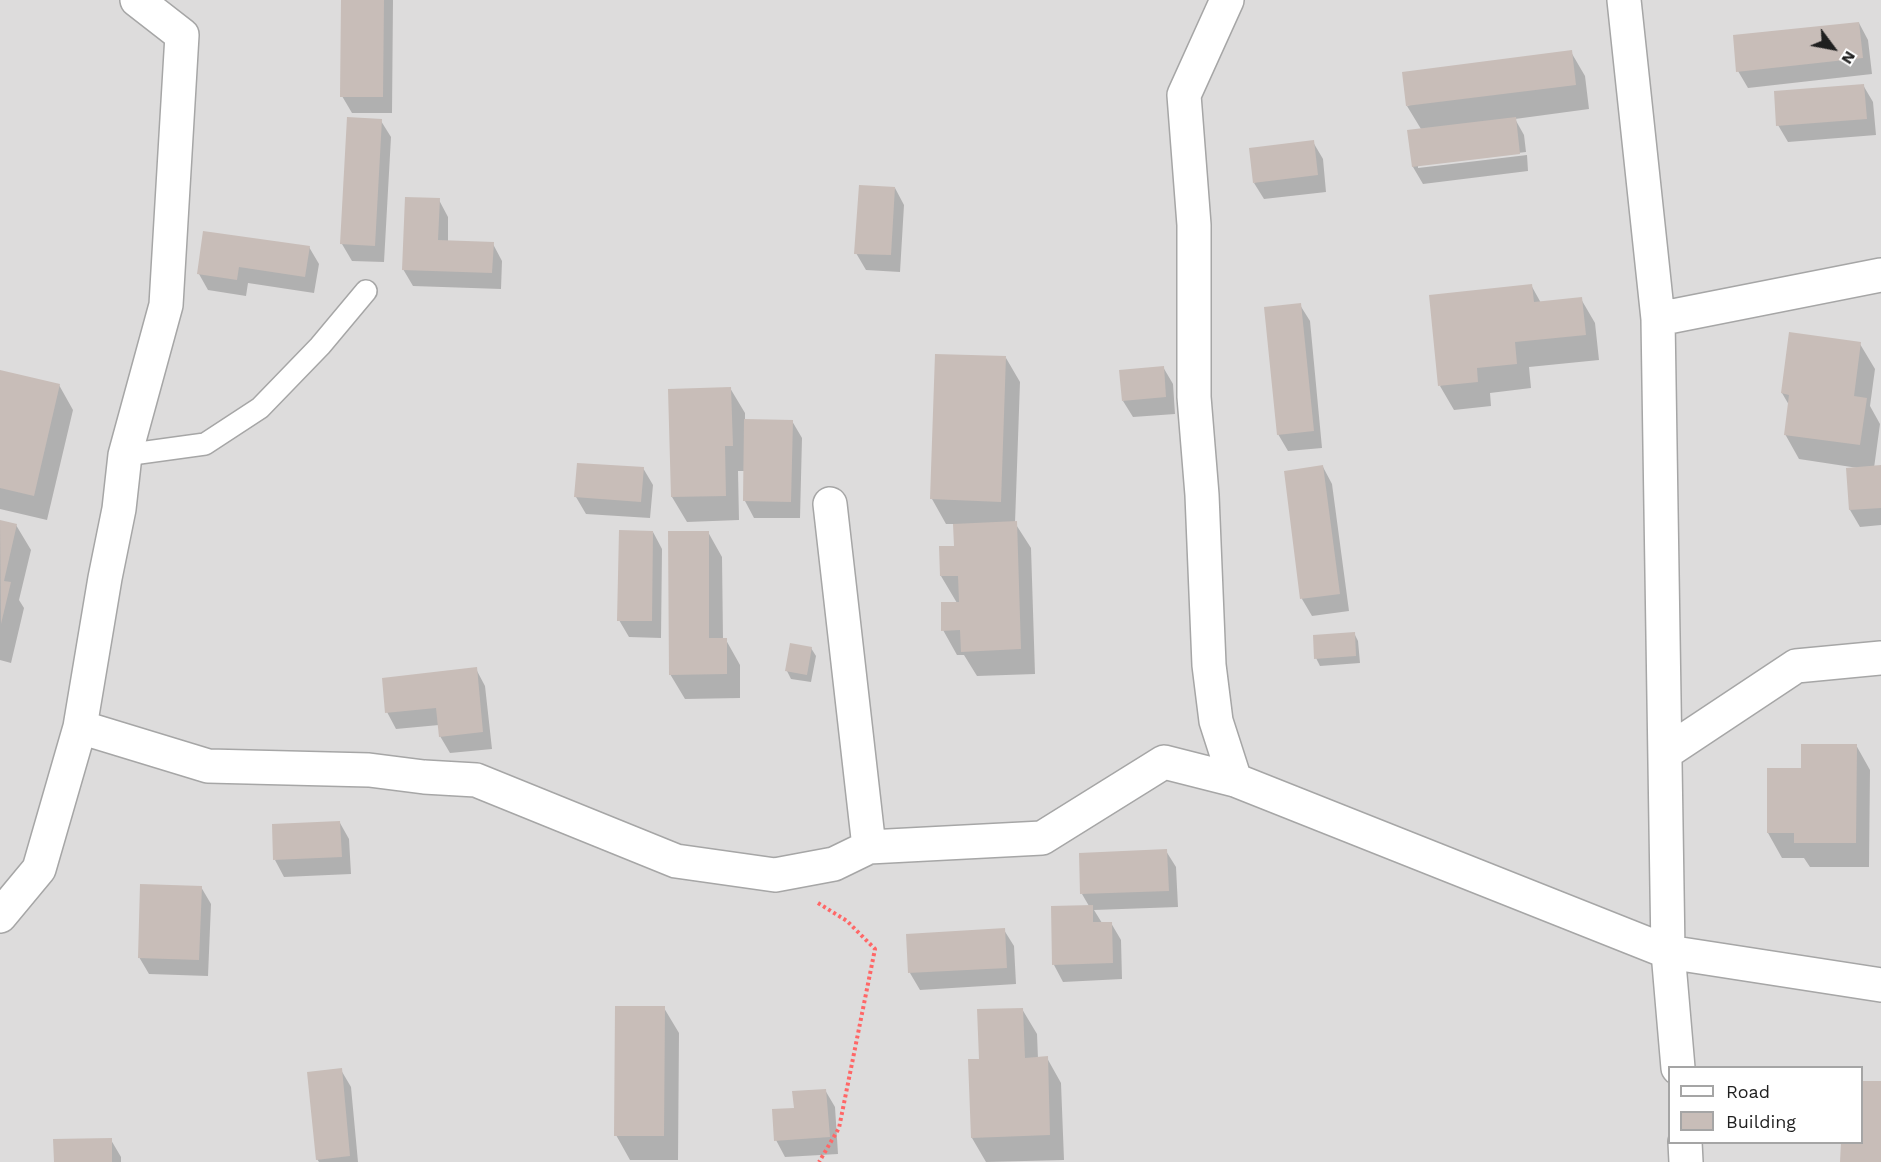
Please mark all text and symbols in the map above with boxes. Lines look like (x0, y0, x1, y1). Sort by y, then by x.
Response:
north arrow (1803, 18, 1863, 78)
text: N (1837, 48, 1860, 68)
legend (1668, 1066, 1863, 1144)
text: Road (1726, 1081, 1770, 1102)
text: Building (1726, 1111, 1796, 1132)

